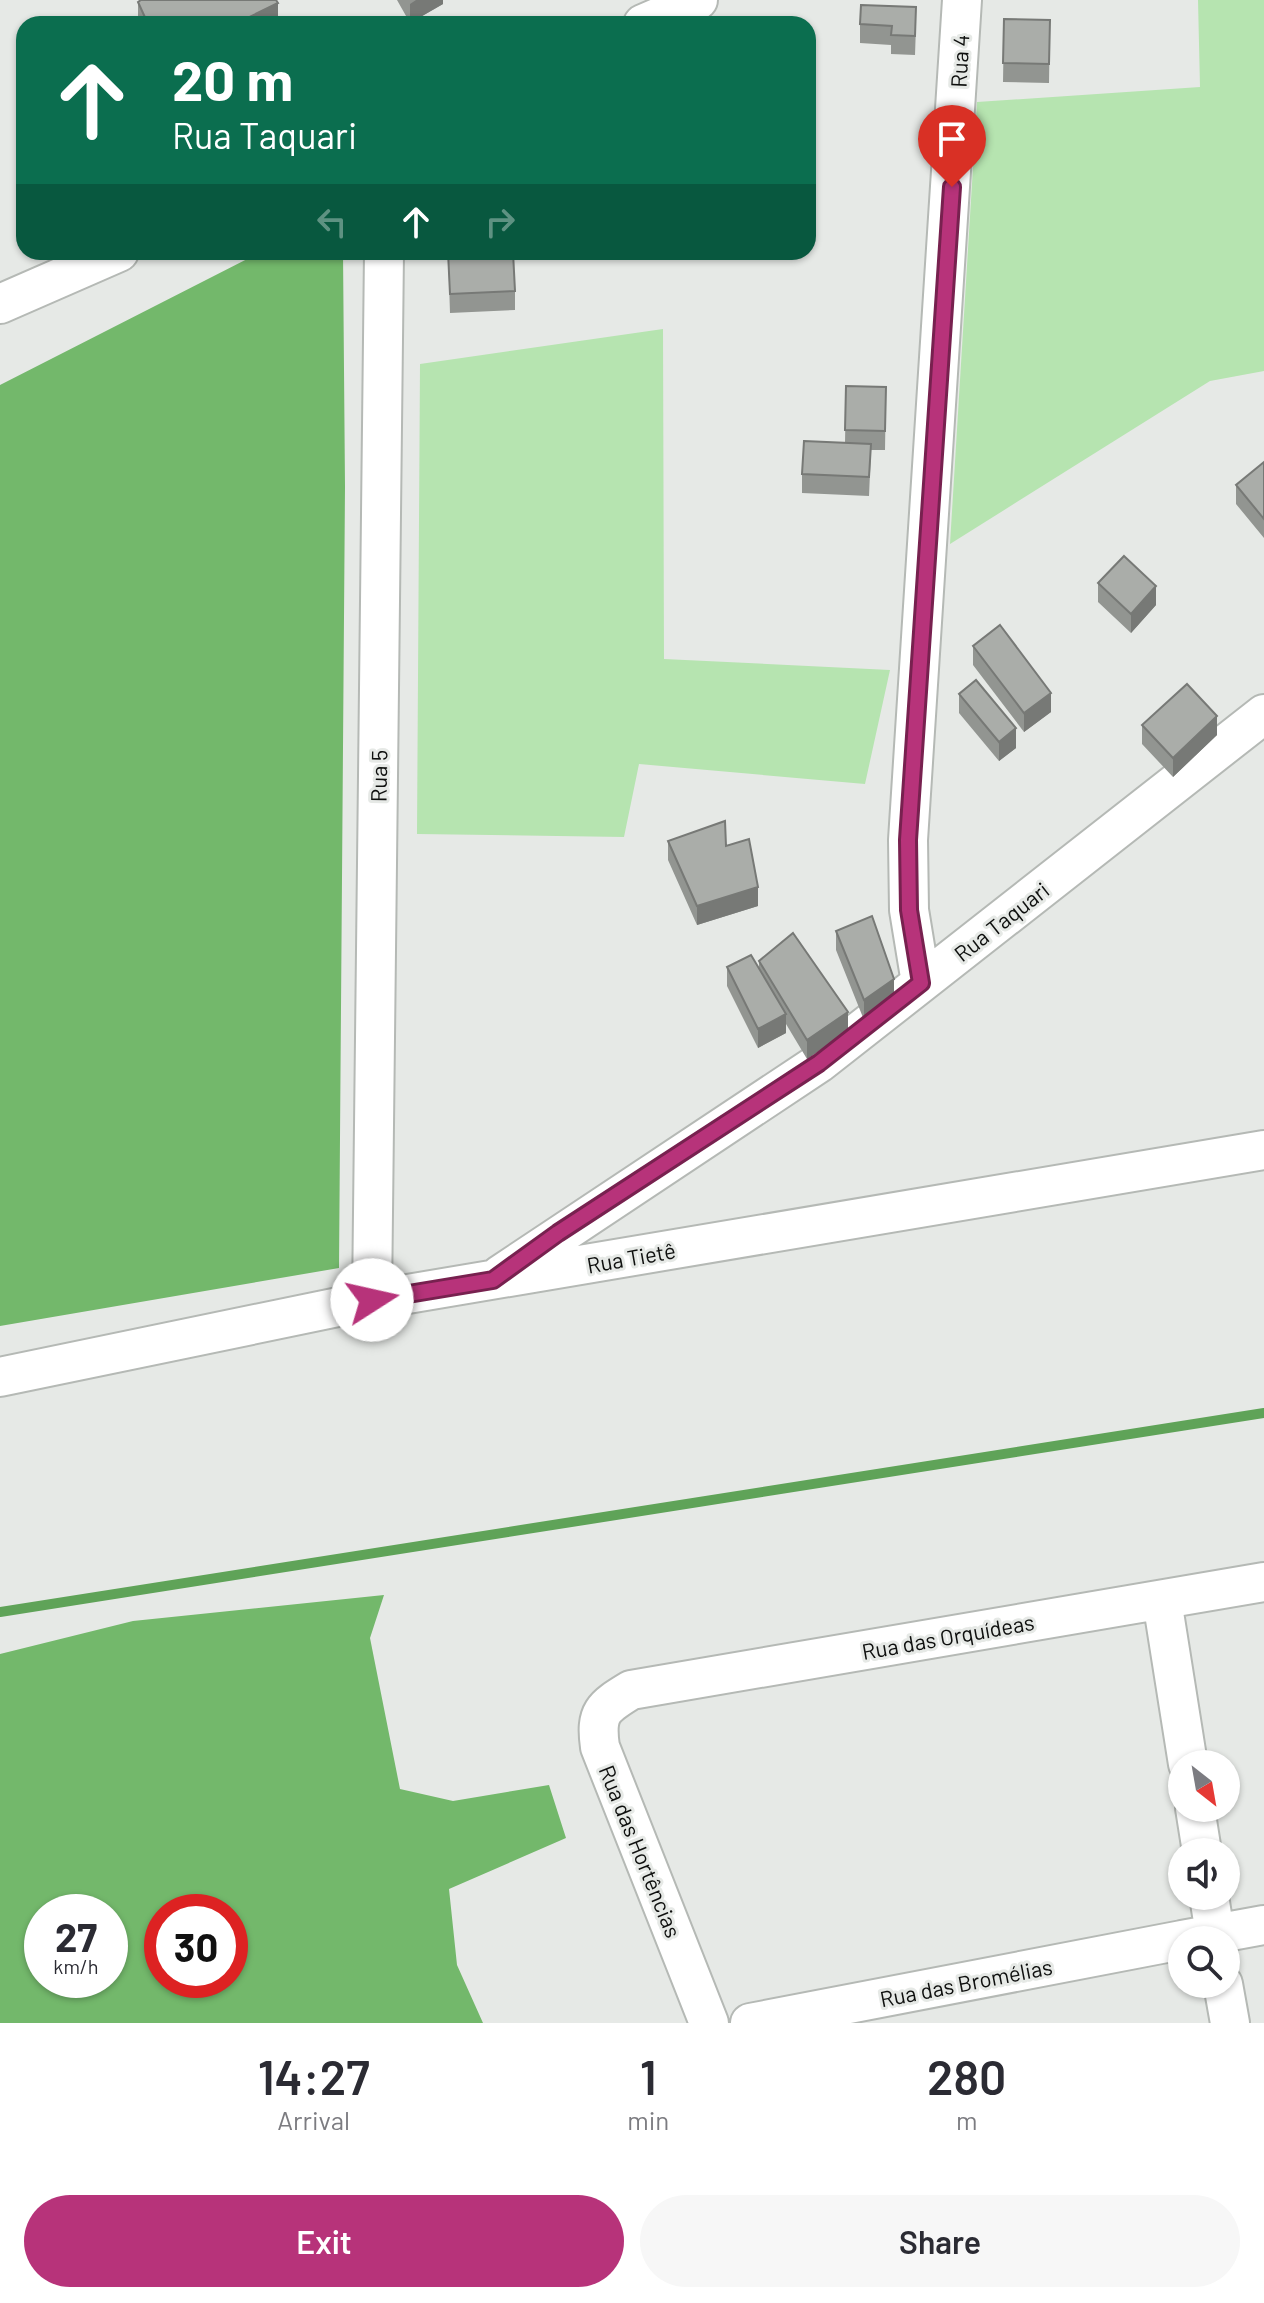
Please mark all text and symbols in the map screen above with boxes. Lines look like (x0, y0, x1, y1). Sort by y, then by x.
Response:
street label: Rua 4 (945, 34, 973, 88)
text: 20 m (172, 45, 293, 112)
icon: ahead (40, 48, 144, 152)
pin (918, 105, 986, 187)
text: Rua Taquari (172, 113, 357, 156)
icon: arrive (930, 117, 974, 161)
icon: left (310, 200, 354, 244)
icon: ahead (394, 200, 438, 244)
icon: right (478, 200, 522, 244)
street label: Rua 5 (365, 750, 391, 802)
street label: Rua Taquari (948, 876, 1054, 966)
street label: Rua Tietê (585, 1236, 677, 1278)
position arrow (330, 1258, 414, 1342)
street label: Rua das Orquídeas (860, 1608, 1036, 1664)
north arrow (1168, 1750, 1240, 1822)
map controls (1168, 1750, 1240, 1998)
street label: Rua das Hortências (595, 1761, 687, 1941)
button: sound (1168, 1838, 1240, 1910)
speed limit sign: 30 (144, 1894, 248, 1998)
text: 27 (55, 1912, 97, 1960)
button: search (1168, 1926, 1240, 1998)
street label: Rua das Bromélias (878, 1953, 1054, 2011)
text: km/h (53, 1954, 99, 1978)
text: 14:27 (258, 2047, 370, 2105)
text: 1 (640, 2047, 657, 2105)
text: 280 (927, 2047, 1006, 2105)
text: Arrival (277, 2104, 350, 2135)
text: min (627, 2104, 669, 2135)
text: m (956, 2104, 977, 2135)
button: Exit (24, 2195, 624, 2287)
button: Share (640, 2195, 1240, 2287)

